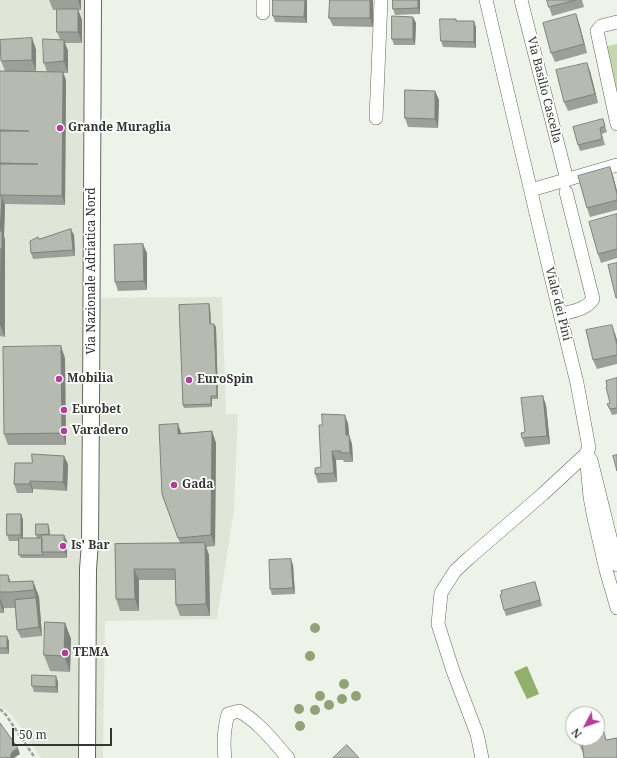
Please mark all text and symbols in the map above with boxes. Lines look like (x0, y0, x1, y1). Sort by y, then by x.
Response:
street label: Via Basilio Cascella (524, 35, 564, 145)
place label: Grande Muraglia (68, 121, 171, 135)
marker: Grande Muraglia (55, 123, 65, 133)
street label: Via Nazionale Adriatica Nord (85, 187, 99, 355)
street label: Viale dei Pini (542, 266, 574, 342)
place label: Mobilia (67, 372, 113, 386)
place label: EuroSpin (197, 373, 253, 387)
marker: Mobilia (54, 374, 64, 384)
marker: EuroSpin (184, 375, 194, 385)
place label: Eurobet (72, 403, 121, 417)
marker: Eurobet (59, 405, 69, 415)
place label: Varadero (72, 424, 128, 438)
marker: Varadero (59, 426, 69, 436)
place label: Gada (182, 478, 213, 492)
marker: Gada (169, 480, 179, 490)
place label: Is' Bar (71, 539, 110, 553)
marker: Is' Bar (58, 541, 68, 551)
place label: TEMA (73, 646, 109, 660)
marker: TEMA (60, 648, 70, 658)
north arrow (565, 706, 605, 746)
scale bar (14, 720, 114, 746)
text: N (568, 725, 585, 742)
text: 50 m (19, 726, 47, 743)

